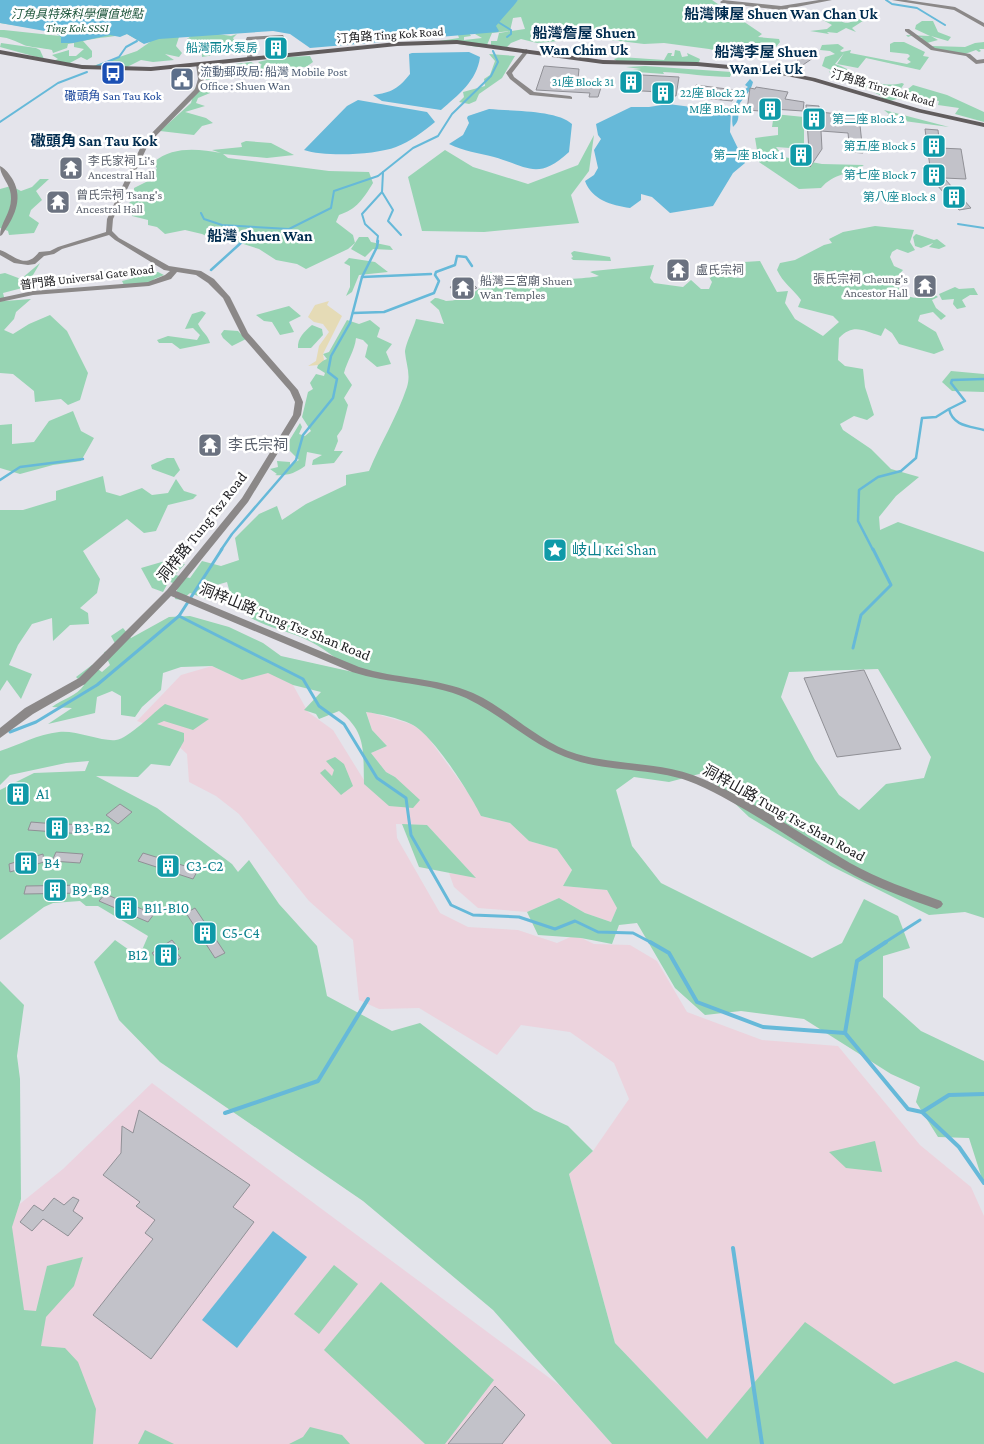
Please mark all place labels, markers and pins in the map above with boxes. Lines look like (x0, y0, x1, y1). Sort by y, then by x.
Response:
building icon: 船灣雨水泵房 (263, 35, 289, 61)
place label: 船灣雨水泵房 (186, 41, 258, 55)
bus stop icon: 䃟頭角 San Tau Kok (100, 60, 126, 86)
place label: 流動郵政局: 船灣 Mobile Post Office : Shuen Wan (200, 65, 349, 93)
public building icon: 流動郵政局: 船灣 Mobile Post Office : Shuen Wan (169, 66, 195, 92)
building icon: 31座 Block 31 (618, 69, 644, 95)
place label: 31座 Block 31 (552, 75, 614, 89)
building icon: 22座 Block 22 (650, 80, 676, 106)
place label: 22座 Block 22 (680, 86, 746, 100)
place label: 䃟頭角 San Tau Kok (65, 89, 162, 103)
building icon: M座 Block M (757, 96, 783, 122)
place label: M座 Block M (689, 102, 752, 116)
building icon: 第二座 Block 2 (801, 106, 827, 132)
place label: 第二座 Block 2 (832, 112, 905, 126)
building icon: 第五座 Block 5 (921, 133, 947, 159)
place label: 第五座 Block 5 (844, 139, 916, 153)
building icon: 第一座 Block 1 (788, 142, 814, 168)
place label: 第一座 Block 1 (713, 148, 784, 162)
place label: 李氏家祠 Li's Ancestral Hall (88, 154, 155, 182)
temple icon: 李氏家祠 Li's Ancestral Hall (58, 155, 84, 181)
building icon: 第七座 Block 7 (921, 162, 947, 188)
place label: 第七座 Block 7 (844, 168, 916, 182)
building icon: 第八座 Block 8 (941, 184, 967, 210)
place label: 曾氏宗祠 Tsang's Ancestral Hall (76, 188, 163, 216)
temple icon: 曾氏宗祠 Tsang's Ancestral Hall (45, 189, 71, 215)
place label: 第八座 Block 8 (863, 190, 936, 204)
temple icon: 盧氏宗祠 (665, 257, 691, 283)
place label: 盧氏宗祠 (696, 263, 744, 277)
place label: 張氏宗祠 Cheung's Ancestor Hall (813, 272, 908, 300)
temple icon: 張氏宗祠 Cheung's Ancestor Hall (912, 273, 938, 299)
place label: 船灣三宮廟 Shuen Wan Temples (480, 274, 573, 302)
temple icon: 船灣三宮廟 Shuen Wan Temples (450, 275, 476, 301)
temple icon: 李氏宗祠 (197, 432, 223, 458)
place label: 李氏宗祠 (228, 437, 288, 453)
place icon: 岐山 Kei Shan (542, 537, 568, 563)
place label: 岐山 Kei Shan (572, 542, 657, 558)
building icon: A1 (5, 781, 31, 807)
place label: A1 (36, 786, 50, 802)
building icon: B3-B2 (44, 815, 70, 841)
place label: B3-B2 (74, 820, 110, 836)
building icon: B4 (13, 850, 39, 876)
building icon: C3-C2 (155, 853, 181, 879)
place label: B4 (44, 855, 60, 871)
place label: C3-C2 (186, 858, 224, 874)
building icon: B9-B8 (42, 877, 68, 903)
place label: B9-B8 (72, 882, 110, 898)
building icon: B11-B10 (113, 895, 139, 921)
place label: B11-B10 (144, 900, 189, 916)
building icon: C5-C4 (192, 920, 218, 946)
place label: C5-C4 (222, 925, 260, 941)
building icon: B12 (153, 942, 179, 968)
place label: B12 (128, 947, 148, 963)

